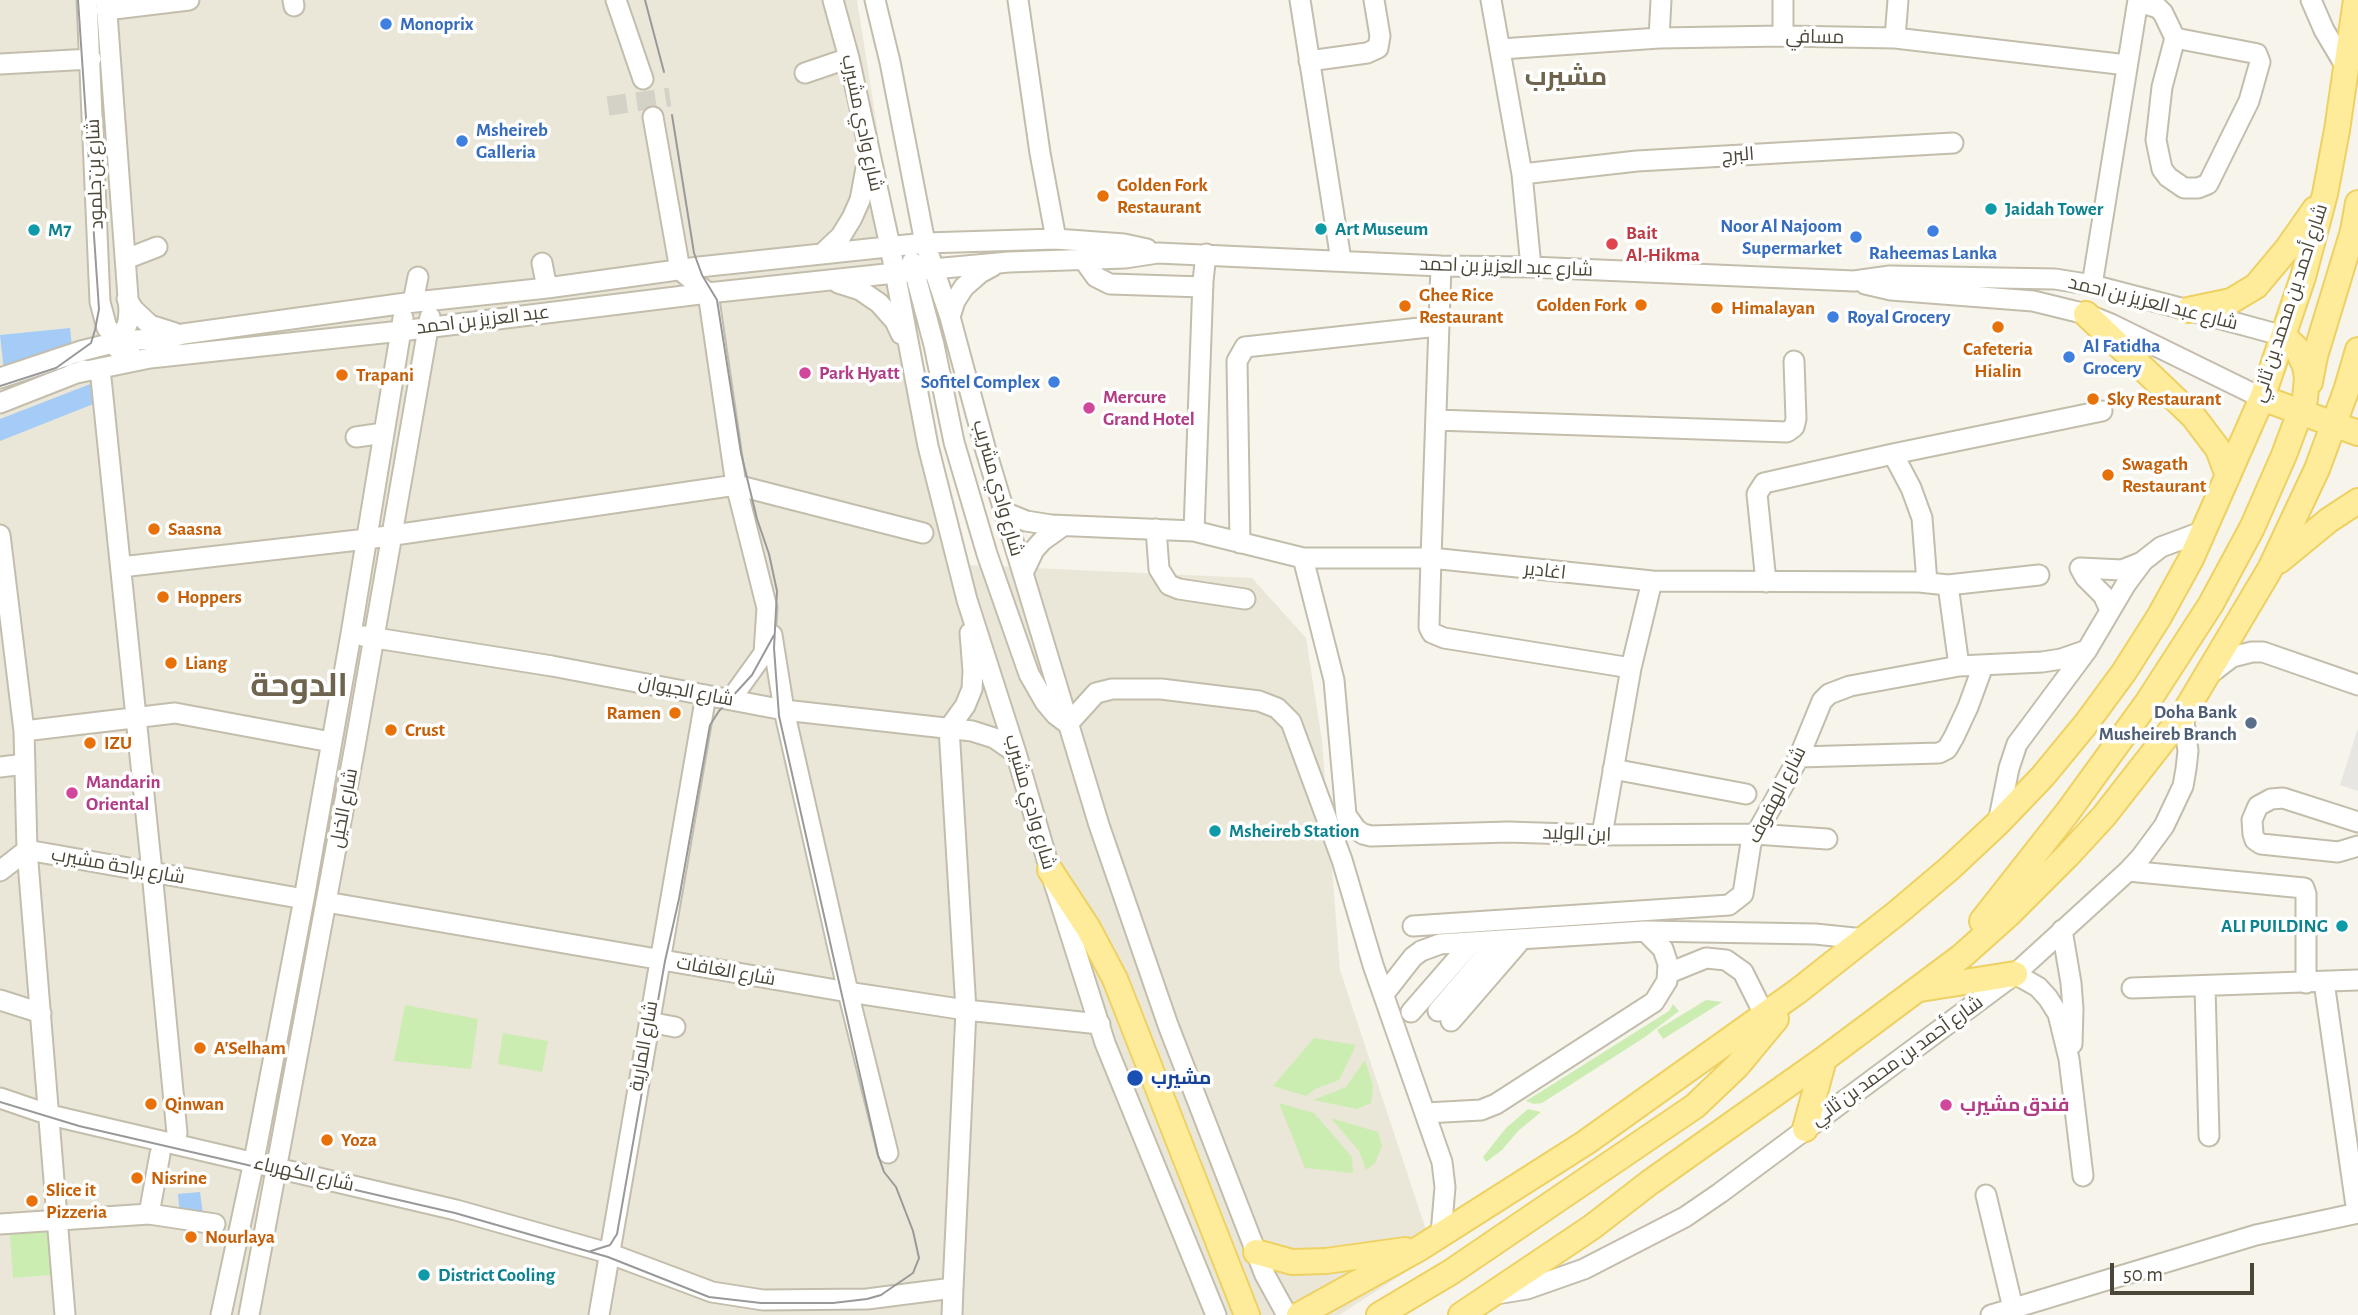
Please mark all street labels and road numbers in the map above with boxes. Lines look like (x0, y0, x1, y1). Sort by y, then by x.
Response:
street label: مسافي (1785, 25, 1845, 49)
street label: شارع وادي مشيرب (836, 52, 888, 194)
street label: شارع بن جلمود (82, 118, 108, 230)
street label: البرج (1721, 142, 1755, 168)
street label: شارع أحمد بن محمد بن ثاني (2247, 201, 2333, 405)
street label: شارع عبد العزيز بن احمد (1419, 253, 1593, 281)
street label: شارع عبد العزيز بن احمد (2066, 271, 2240, 335)
street label: عبد العزيز بن احمد (415, 301, 551, 339)
street label: شارع وادي مشريب (968, 417, 1028, 559)
street label: اغادير (1523, 557, 1567, 585)
street label: شارع الجيوان (637, 671, 735, 711)
street label: شارع وادي مشيرب (1000, 732, 1060, 872)
street label: شارع الهفوف (1743, 743, 1811, 847)
street label: شارع الخيل (325, 766, 363, 850)
street label: ابن الوليد (1542, 821, 1612, 847)
street label: شارع براحة مشيرب (49, 843, 187, 889)
street label: شارع الغافات (675, 951, 777, 991)
street label: شارع أحمد بن محمد بن ثاني (1807, 991, 1987, 1131)
street label: شارع المارية (625, 999, 663, 1093)
street label: شارع الكهرباء (252, 1151, 356, 1197)

